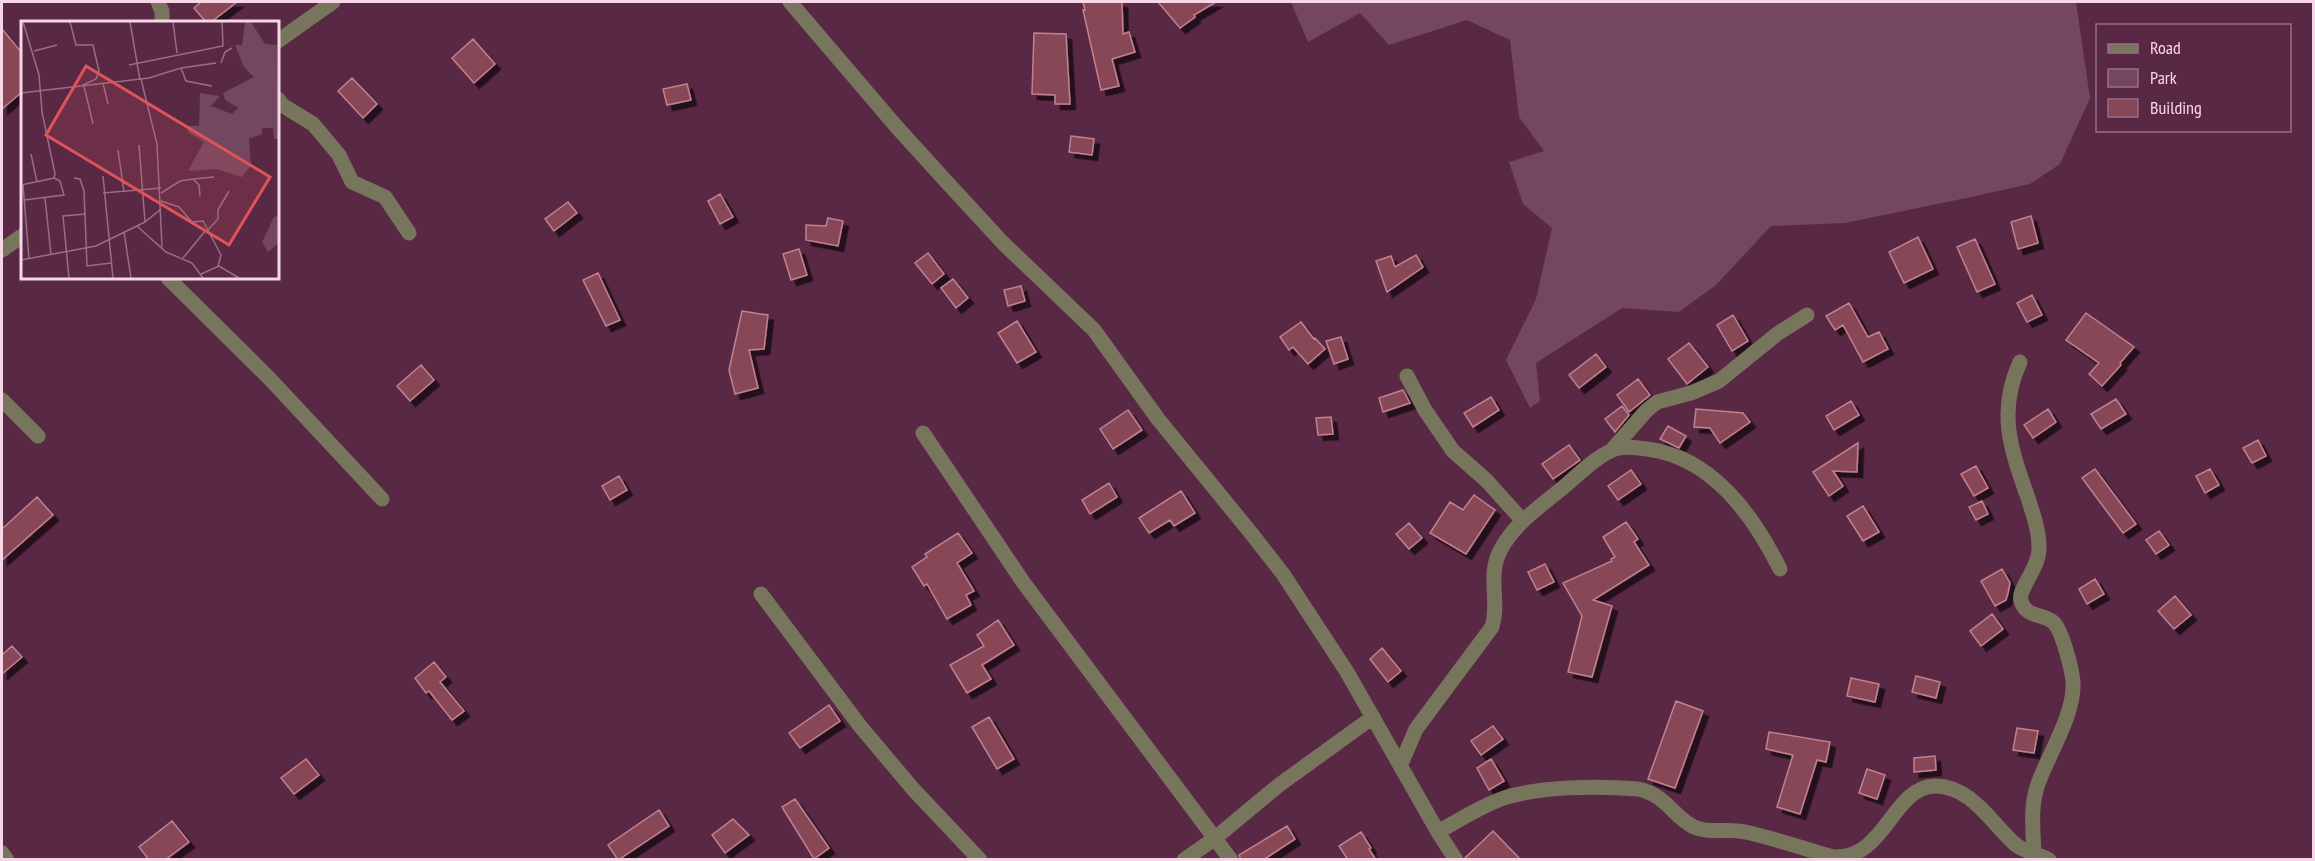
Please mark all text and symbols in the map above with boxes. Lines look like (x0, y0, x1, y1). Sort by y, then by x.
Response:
inset map (21, 21, 279, 279)
legend (2096, 24, 2291, 132)
text: Road (2150, 36, 2181, 59)
text: Park (2150, 66, 2177, 89)
text: Building (2150, 96, 2202, 119)

